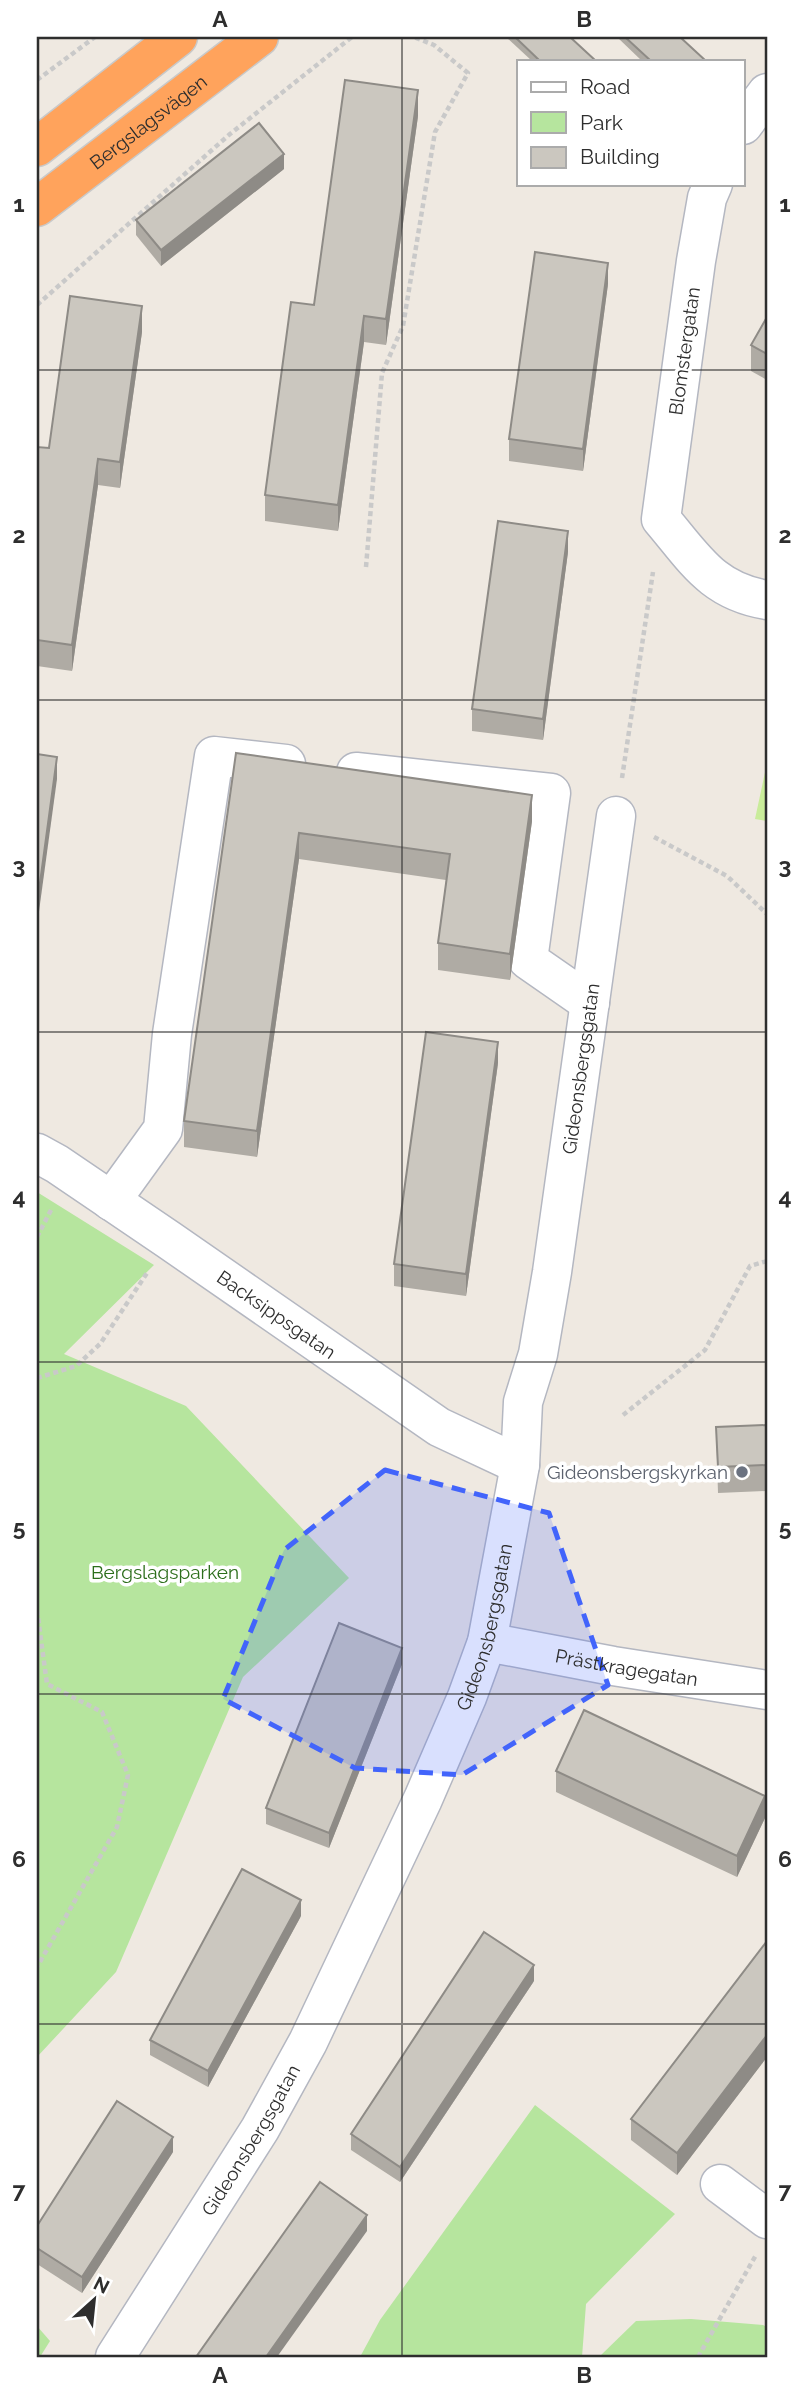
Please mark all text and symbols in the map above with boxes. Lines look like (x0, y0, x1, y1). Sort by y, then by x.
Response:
text: A (212, 5, 228, 32)
text: B (576, 5, 592, 32)
legend (517, 60, 744, 186)
street label: Bergslagsvägen (85, 70, 211, 174)
text: Road (580, 74, 630, 99)
text: Park (580, 110, 623, 135)
text: Building (580, 144, 660, 169)
text: 1 (13, 190, 25, 217)
text: 1 (779, 190, 791, 217)
street label: Blomstergatan (664, 285, 704, 417)
text: 2 (13, 521, 25, 548)
text: 2 (779, 521, 791, 548)
text: 3 (13, 852, 25, 879)
text: 3 (779, 852, 791, 879)
street label: Gideonsbergsgatan (558, 982, 603, 1155)
text: 4 (12, 1183, 26, 1210)
text: 4 (778, 1183, 792, 1210)
street label: Backsippsgatan (213, 1266, 340, 1363)
place label: Gideonsbergskyrkan (547, 1461, 728, 1483)
marker: Gideonsbergskyrkan (734, 1464, 750, 1480)
text: 5 (13, 1514, 26, 1541)
text: 5 (779, 1514, 792, 1541)
street label: Gideonsbergsgatan (451, 1541, 516, 1714)
park label: Bergslagsparken (91, 1561, 239, 1583)
street label: Prästkragegatan (554, 1644, 700, 1690)
text: 6 (12, 1845, 26, 1872)
text: 6 (778, 1845, 792, 1872)
street label: Gideonsbergsgatan (197, 2061, 304, 2220)
text: 7 (13, 2176, 26, 2203)
text: 7 (779, 2176, 792, 2203)
north arrow (60, 2264, 130, 2334)
text: N (90, 2272, 113, 2298)
text: A (212, 2361, 228, 2388)
text: B (576, 2361, 592, 2388)

